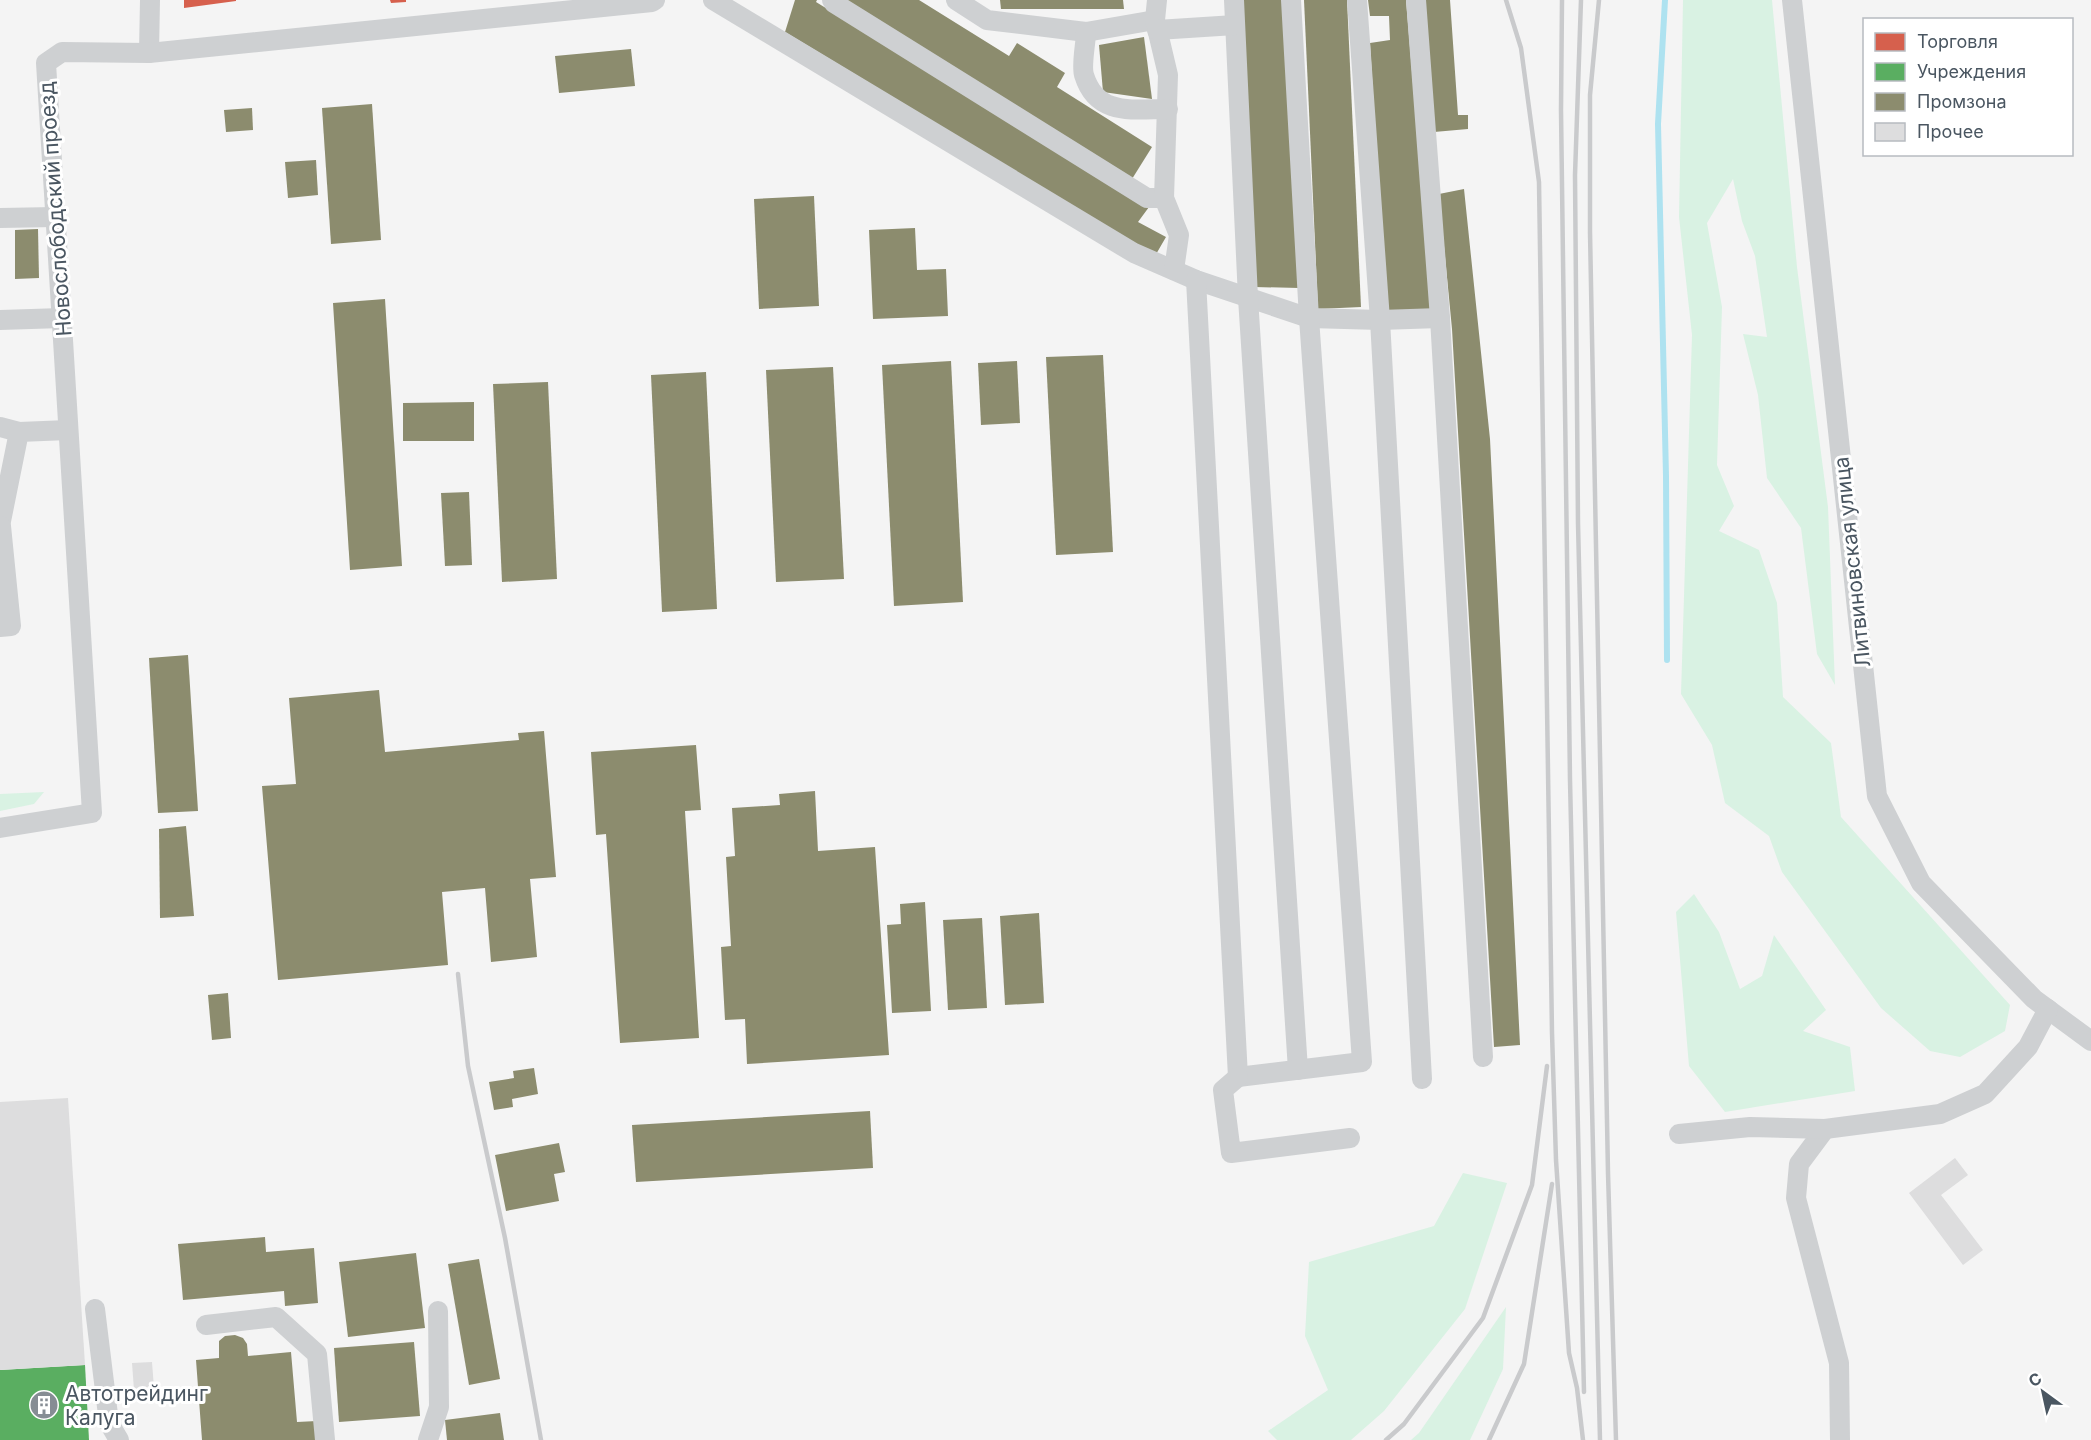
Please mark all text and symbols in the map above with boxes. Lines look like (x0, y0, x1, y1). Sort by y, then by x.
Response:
legend (1863, 18, 2073, 156)
text: Торговля (1917, 31, 1998, 52)
text: Учреждения (1917, 61, 2026, 82)
street label: Новослободский проезд (34, 81, 76, 337)
text: Промзона (1917, 91, 2007, 112)
text: Прочее (1917, 121, 1984, 142)
street label: Литвиновская улица (1828, 455, 1876, 669)
north arrow (2013, 1362, 2073, 1422)
text: С (2024, 1368, 2045, 1391)
place label: Автотрейдинг Калуга (65, 1381, 208, 1430)
building icon: Автотрейдинг Калуга (28, 1389, 60, 1421)

